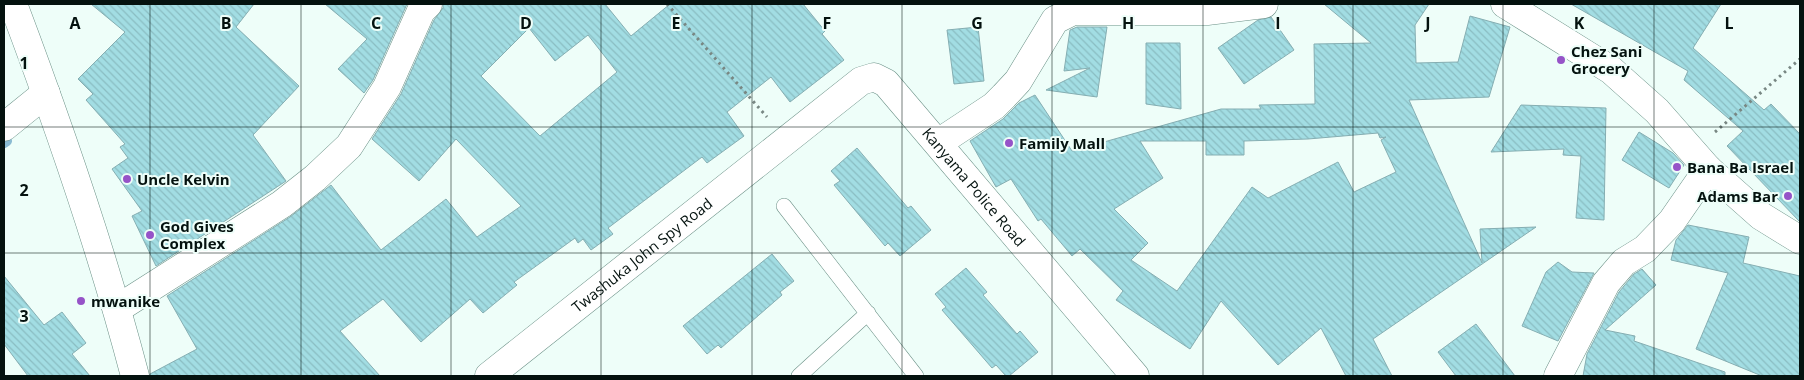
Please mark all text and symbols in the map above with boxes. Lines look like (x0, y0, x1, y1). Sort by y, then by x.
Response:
text: A (69, 12, 81, 34)
text: B (221, 12, 231, 34)
text: C (371, 12, 381, 34)
text: D (520, 12, 532, 34)
text: E (672, 12, 681, 34)
text: F (823, 12, 831, 34)
text: G (971, 12, 983, 34)
text: H (1122, 12, 1134, 34)
text: I (1275, 12, 1281, 34)
text: J (1423, 12, 1431, 34)
text: K (1574, 12, 1585, 34)
text: L (1724, 12, 1734, 34)
place label: Chez Sani Grocery (1571, 41, 1642, 78)
text: 1 (19, 52, 29, 74)
marker: Chez Sani Grocery (1555, 54, 1567, 66)
street label: Kanyama Police Road (918, 123, 1030, 250)
place label: Family Mall (1019, 133, 1105, 153)
marker: Family Mall (1003, 137, 1015, 149)
place label: Bana Ba Israel (1687, 157, 1794, 177)
marker: Bana Ba Israel (1671, 161, 1683, 173)
place label: Uncle Kelvin (137, 169, 230, 189)
marker: Uncle Kelvin (121, 173, 133, 185)
text: 2 (19, 179, 29, 201)
place label: Adams Bar (1697, 186, 1778, 206)
marker: Adams Bar (1782, 190, 1794, 202)
street label: Twashuka John Spy Road (567, 193, 716, 317)
place label: God Gives Complex (160, 216, 234, 253)
marker: God Gives Complex (144, 229, 156, 241)
place label: mwanike (91, 291, 160, 311)
marker: mwanike (75, 295, 87, 307)
text: 3 (19, 305, 29, 327)

